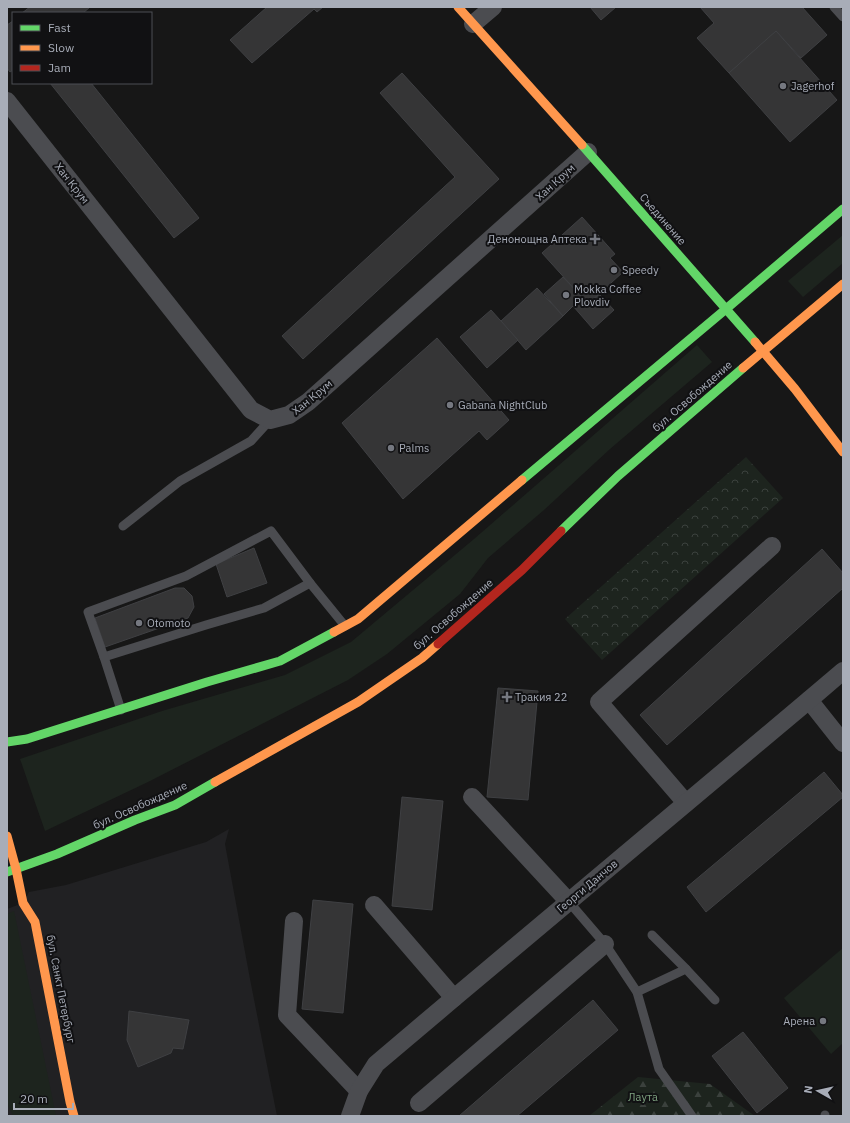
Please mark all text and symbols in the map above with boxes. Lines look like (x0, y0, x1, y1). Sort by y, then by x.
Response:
legend (12, 12, 152, 84)
text: Fast (48, 20, 71, 35)
text: Slow (48, 40, 74, 55)
text: Jam (48, 60, 71, 75)
place label: Jagerhof (791, 79, 835, 93)
marker: Jagerhof (778, 81, 788, 91)
street label: Хан Крум (52, 160, 92, 206)
street label: Хан Крум (532, 161, 578, 203)
street label: Съединение (637, 190, 689, 248)
place label: Денонощна Аптека (488, 232, 587, 246)
marker: Денонощна Аптека (590, 234, 600, 244)
place label: Speedy (622, 263, 659, 277)
marker: Speedy (609, 265, 619, 275)
place label: Mokka Coffee Plovdiv (574, 282, 641, 309)
marker: Mokka Coffee Plovdiv (561, 290, 571, 300)
street label: бул. Освобождение (649, 357, 735, 435)
street label: Хан Крум (289, 376, 335, 418)
place label: Gabana NightClub (458, 398, 547, 412)
marker: Gabana NightClub (445, 400, 455, 410)
place label: Palms (399, 441, 429, 455)
marker: Palms (386, 443, 396, 453)
street label: бул. Освобождение (410, 575, 496, 653)
place label: Otomoto (147, 616, 191, 630)
marker: Otomoto (134, 618, 144, 628)
place label: Тракия 22 (515, 690, 567, 704)
marker: Тракия 22 (502, 692, 512, 702)
street label: бул. Освобождение (91, 778, 189, 832)
street label: Георги Данчов (554, 856, 620, 916)
street label: бул. Санкт Петербург (44, 934, 78, 1045)
place label: Арена (783, 1014, 815, 1028)
marker: Арена (818, 1016, 828, 1026)
north arrow (798, 1071, 838, 1111)
scale bar (14, 1085, 73, 1111)
text: N (801, 1085, 816, 1095)
park label: Лаута (628, 1090, 658, 1104)
text: 20 m (20, 1091, 48, 1106)

